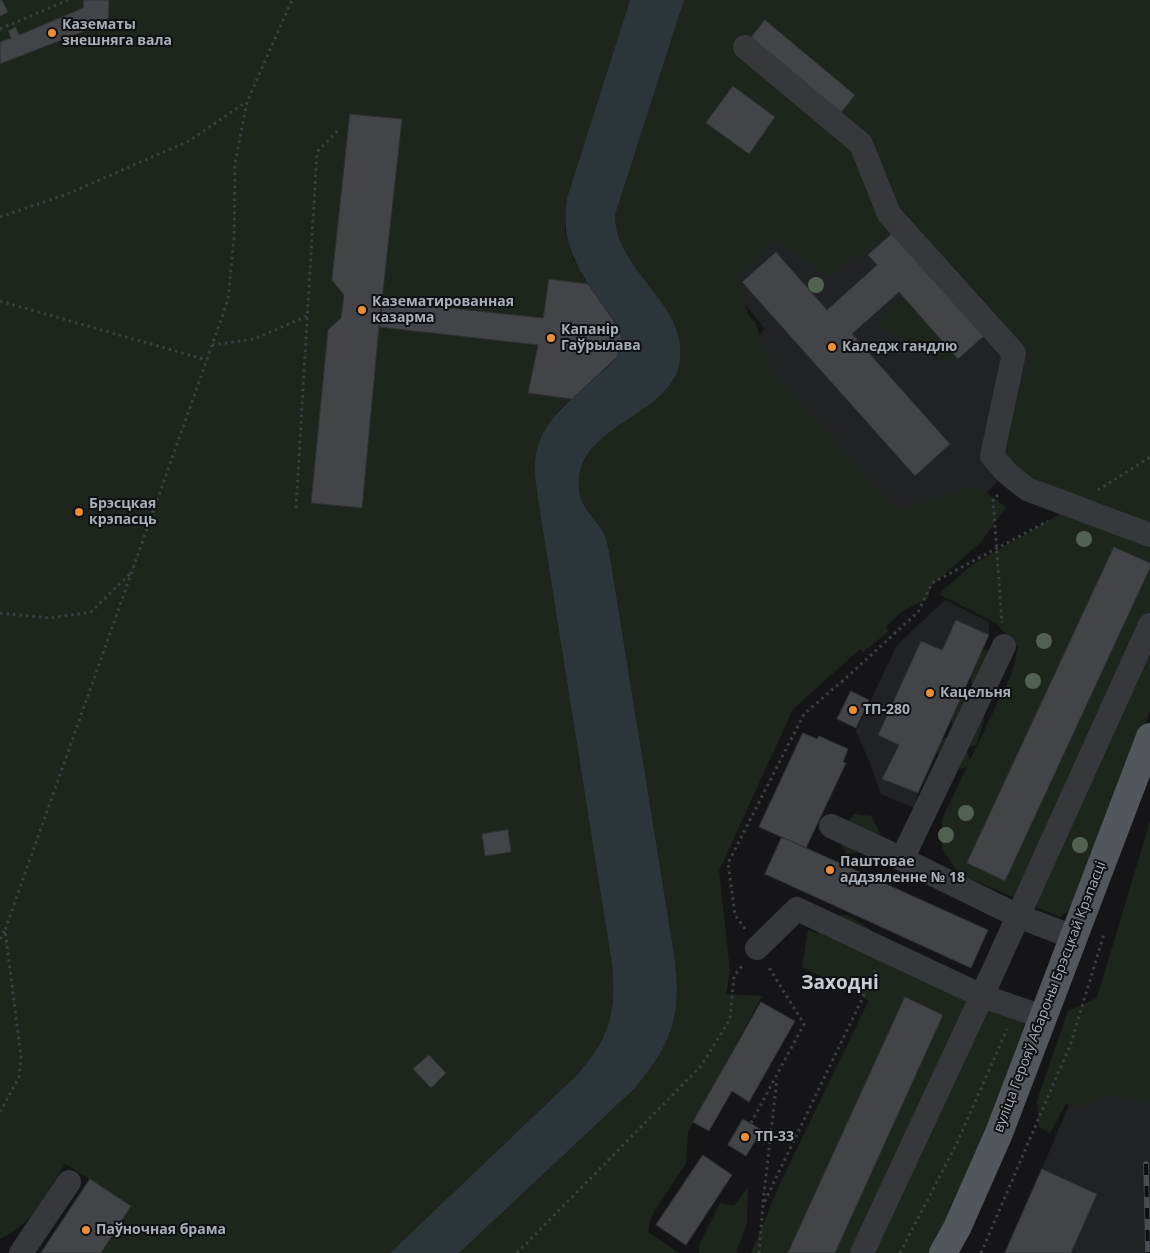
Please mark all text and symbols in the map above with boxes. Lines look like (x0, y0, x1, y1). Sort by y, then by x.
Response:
place label: Казематы знешняга вала (62, 17, 172, 49)
marker: Казематы знешняга вала (46, 27, 58, 39)
place label: Казематированная казарма (372, 294, 514, 326)
marker: Казематированная казарма (356, 304, 368, 316)
place label: Капанір Гаўрылава (561, 322, 641, 354)
marker: Капанір Гаўрылава (545, 332, 557, 344)
place label: Каледж гандлю (842, 339, 957, 355)
marker: Каледж гандлю (826, 341, 838, 353)
place label: Брэсцкая крэпасць (89, 496, 157, 528)
marker: Брэсцкая крэпасць (73, 506, 85, 518)
place label: Кацельня (940, 685, 1011, 701)
marker: Кацельня (924, 687, 936, 699)
place label: ТП-280 (863, 702, 910, 718)
marker: ТП-280 (847, 704, 859, 716)
place label: Паштовае аддзяленне № 18 (840, 854, 965, 886)
street label: вуліца Герояў Абароны Брэсцкай Крэпасці (990, 859, 1110, 1135)
marker: Паштовае аддзяленне № 18 (824, 864, 836, 876)
district label: Заходні (801, 973, 879, 995)
place label: ТП-33 (755, 1129, 794, 1145)
marker: ТП-33 (739, 1131, 751, 1143)
place label: Паўночная брама (96, 1222, 226, 1238)
marker: Паўночная брама (80, 1224, 92, 1236)

